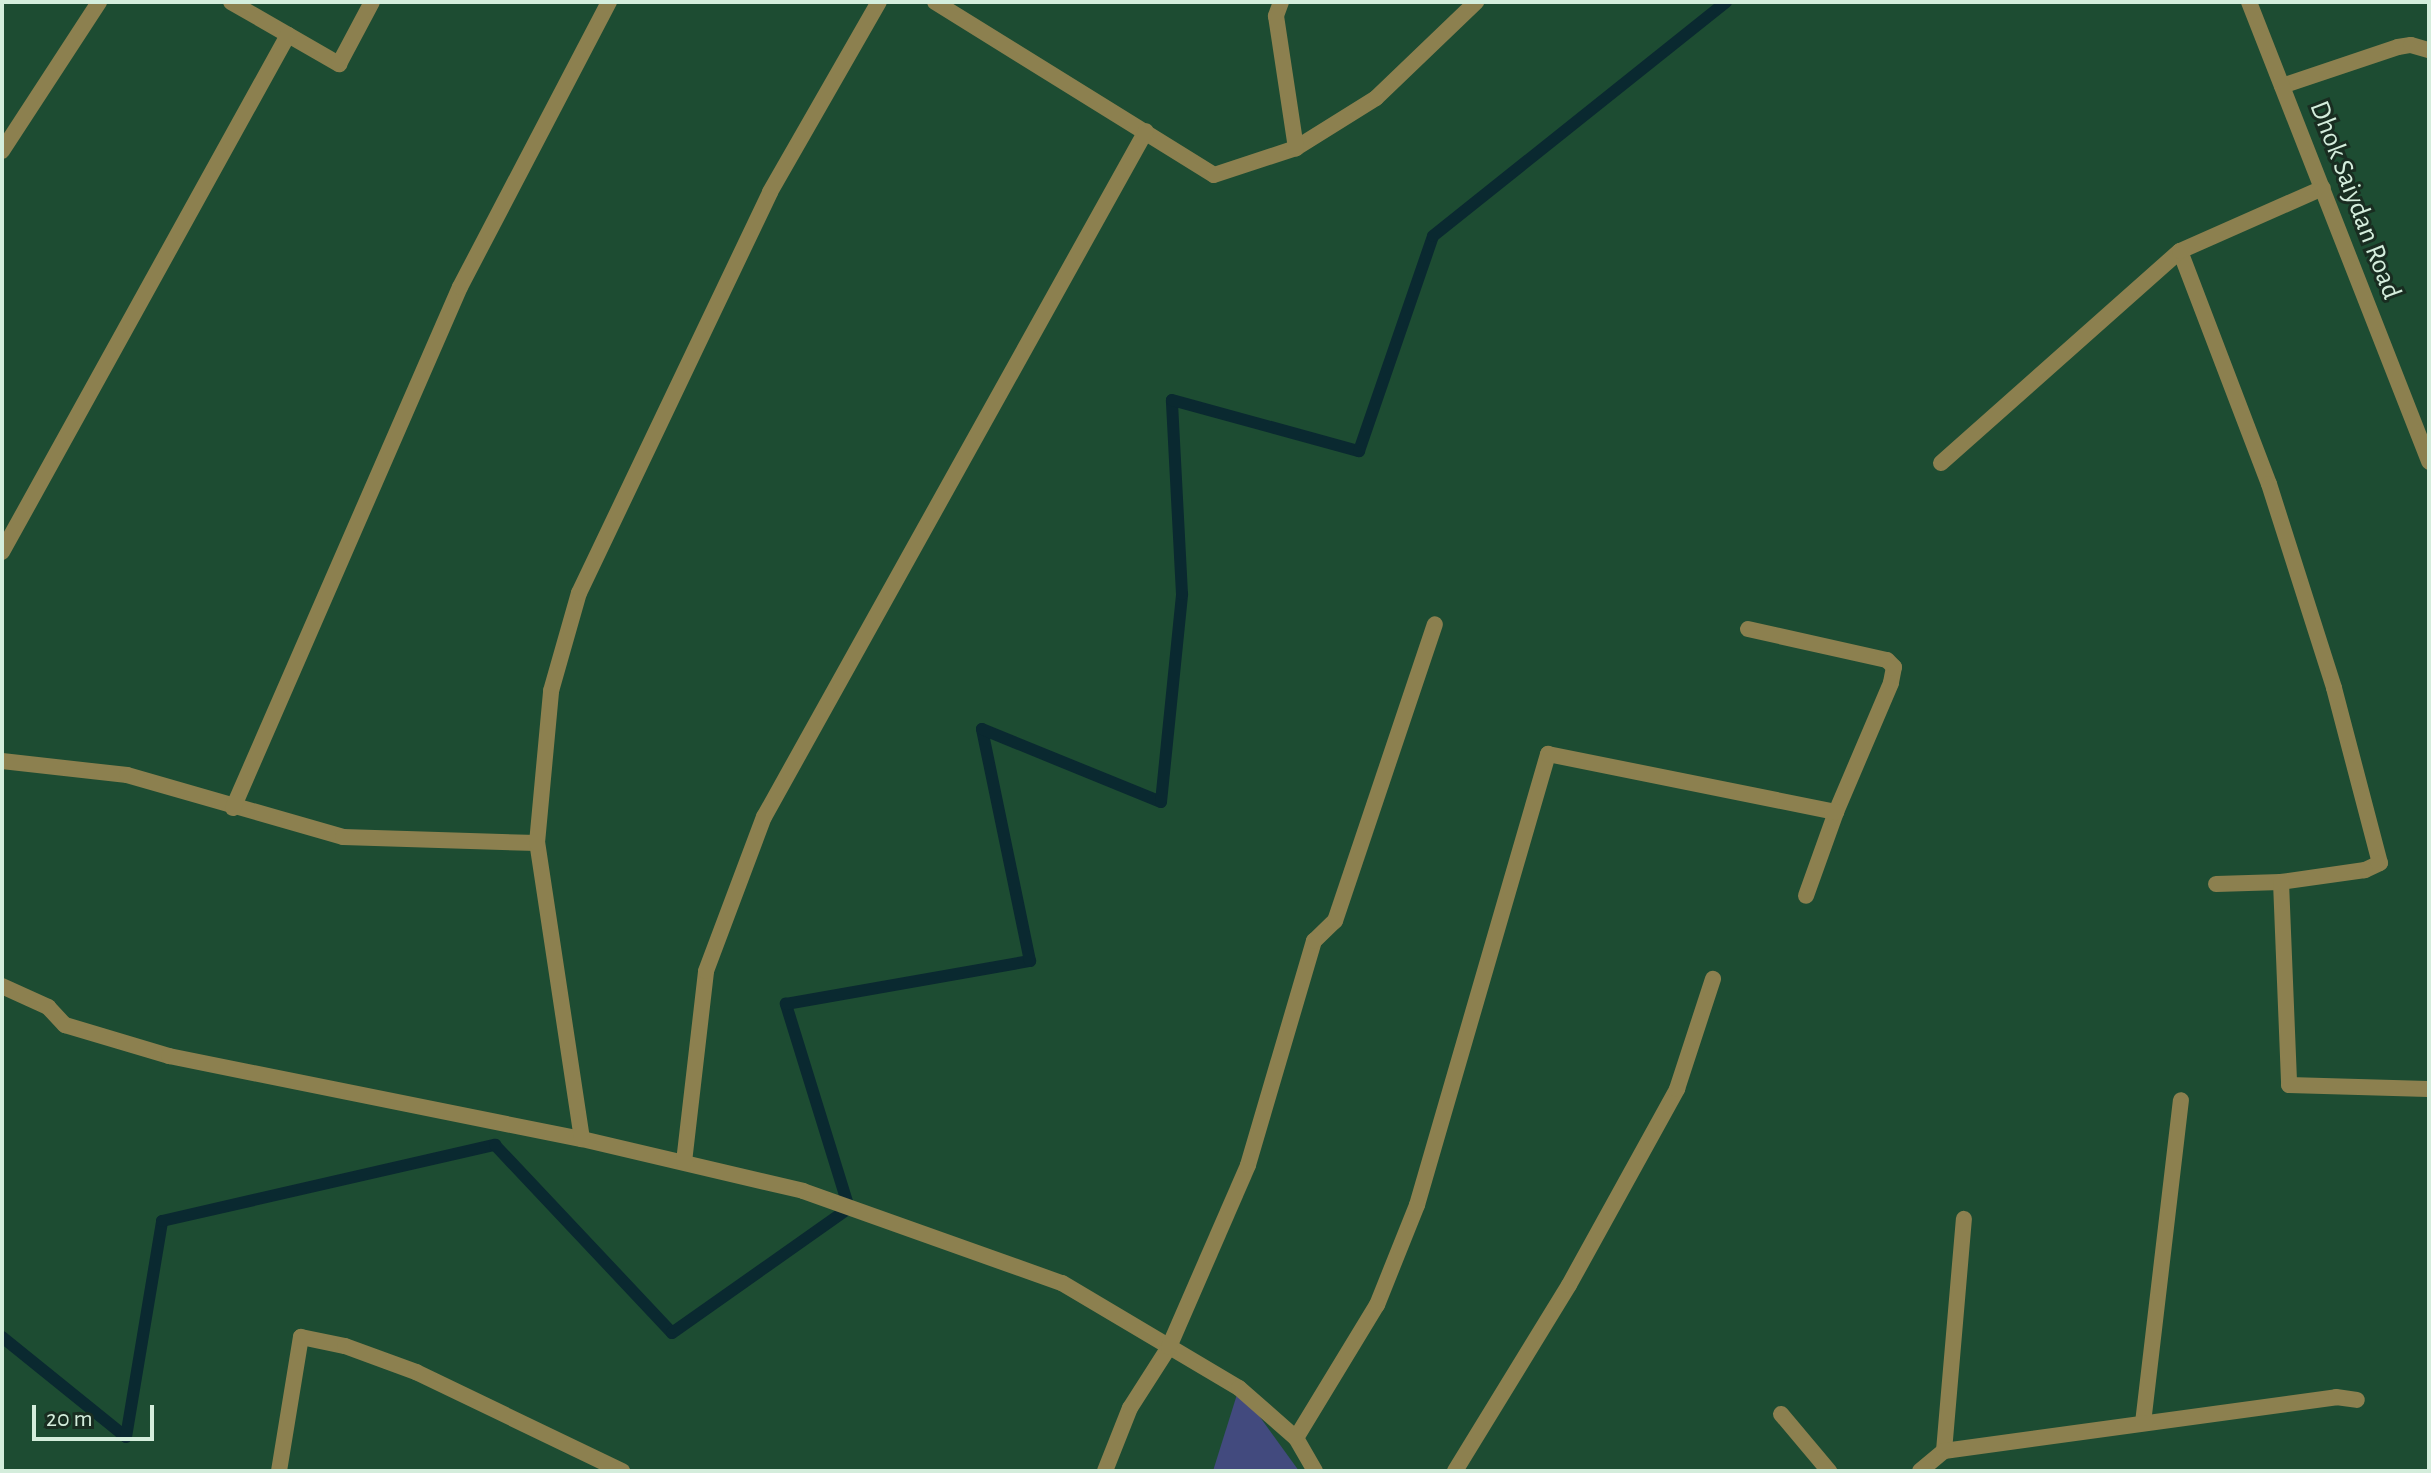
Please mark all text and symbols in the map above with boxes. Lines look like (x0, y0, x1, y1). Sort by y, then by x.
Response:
street label: Dhok Saiydan Road (2302, 96, 2408, 304)
scale bar (36, 1389, 158, 1439)
text: 20 m (46, 1407, 93, 1431)

